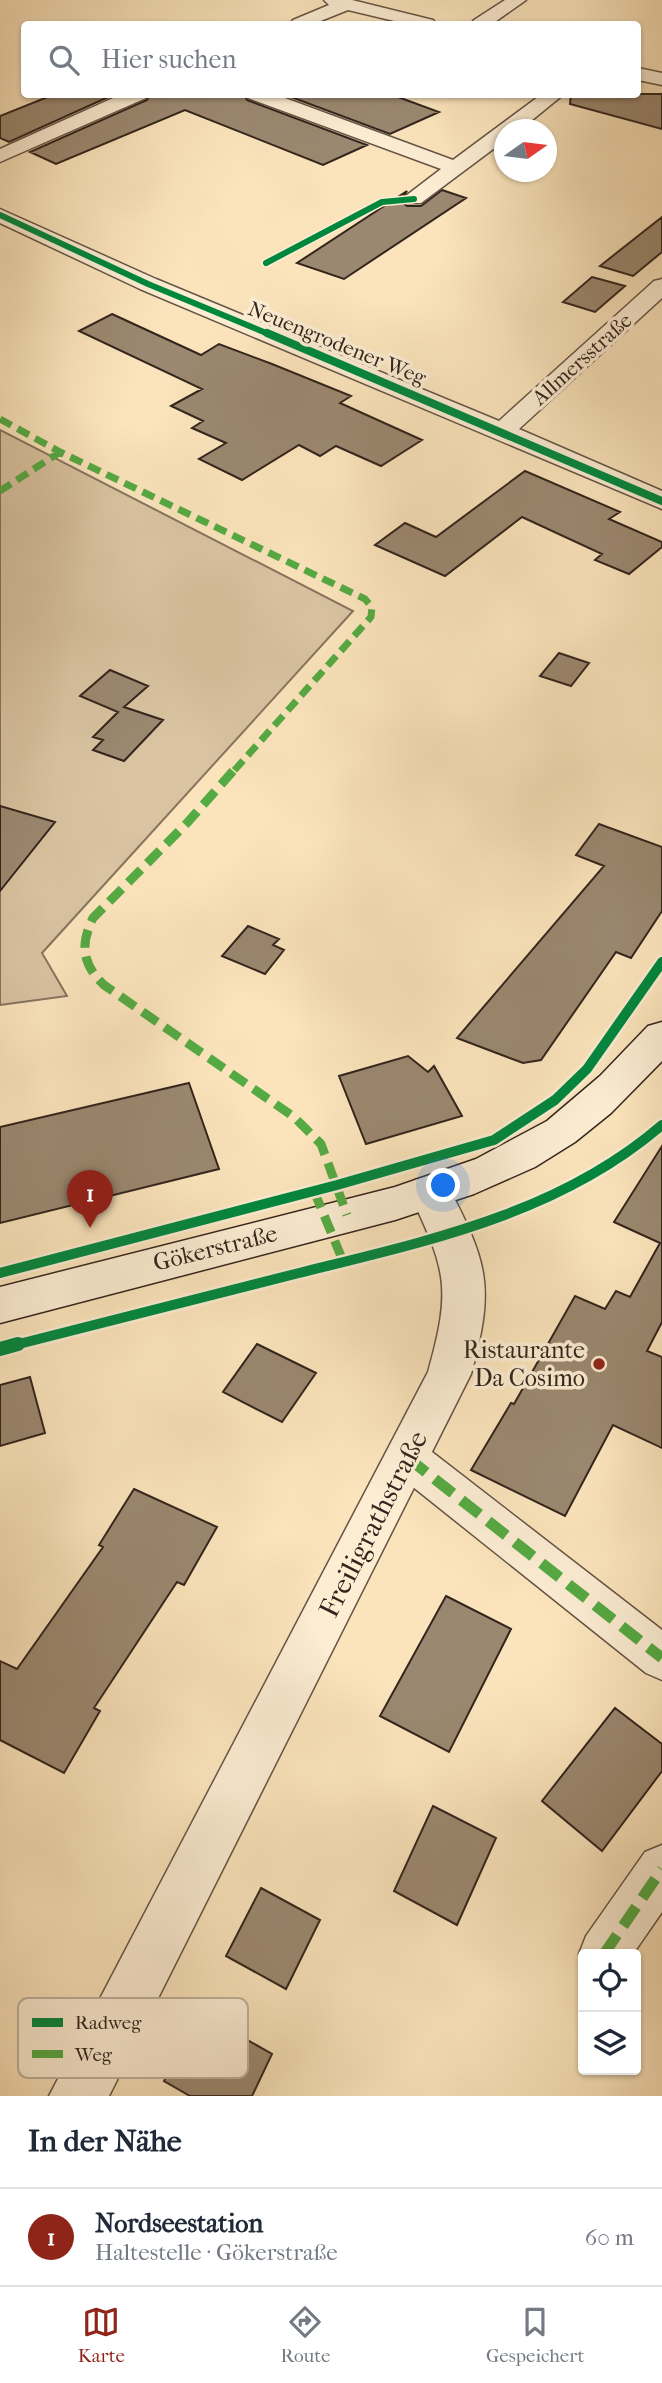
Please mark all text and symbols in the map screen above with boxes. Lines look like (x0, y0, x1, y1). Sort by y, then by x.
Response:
search box (21, 21, 641, 98)
icon: search (45, 41, 83, 79)
text: Hier suchen (101, 44, 237, 75)
north arrow (494, 119, 557, 182)
street label: Neuengrodener Weg (245, 296, 430, 390)
street label: Allmersstraße (527, 308, 637, 411)
your location (426, 1168, 460, 1202)
pin: 1 (67, 1170, 113, 1228)
street label: Gökerstraße (150, 1219, 280, 1277)
place label: Ristaurante Da Cosimo (463, 1336, 585, 1392)
marker: Ristaurante Da Cosimo (591, 1356, 607, 1372)
street label: Freiligrathstraße (312, 1425, 434, 1623)
map controls (578, 1949, 641, 2075)
button: locate (578, 1949, 641, 2012)
legend (18, 1998, 248, 2078)
text: Radweg (75, 2012, 142, 2034)
button: layers (578, 2012, 641, 2075)
text: Weg (74, 2044, 113, 2066)
text: In der Nähe (28, 2124, 182, 2159)
text: Nordseestation (95, 2208, 263, 2239)
text: 1 (47, 2224, 55, 2251)
text: 60 m (585, 2224, 634, 2251)
text: Haltestelle · Gökerstraße (95, 2239, 338, 2266)
tab: Karte (78, 2303, 125, 2367)
tab: Route (281, 2303, 330, 2367)
tab: Gespeichert (486, 2303, 584, 2367)

